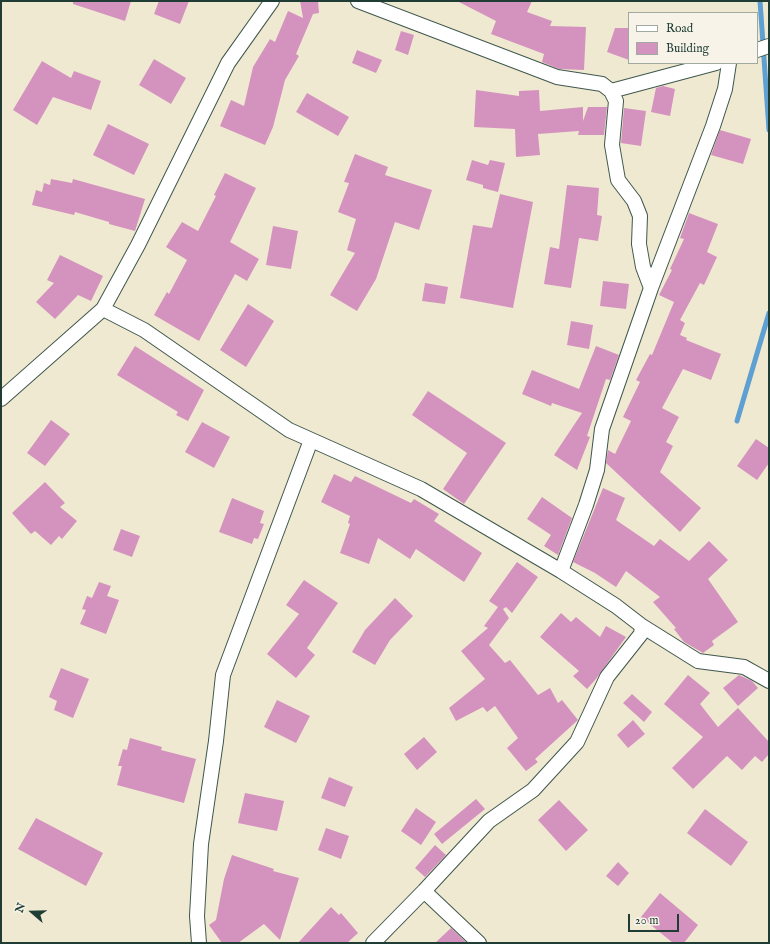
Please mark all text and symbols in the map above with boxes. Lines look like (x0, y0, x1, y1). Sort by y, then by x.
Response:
legend (628, 12, 758, 64)
text: Road (666, 21, 693, 36)
text: Building (666, 41, 709, 56)
north arrow (12, 892, 52, 932)
text: N (13, 901, 29, 915)
scale bar (630, 906, 681, 932)
text: 20 m (635, 913, 658, 928)

